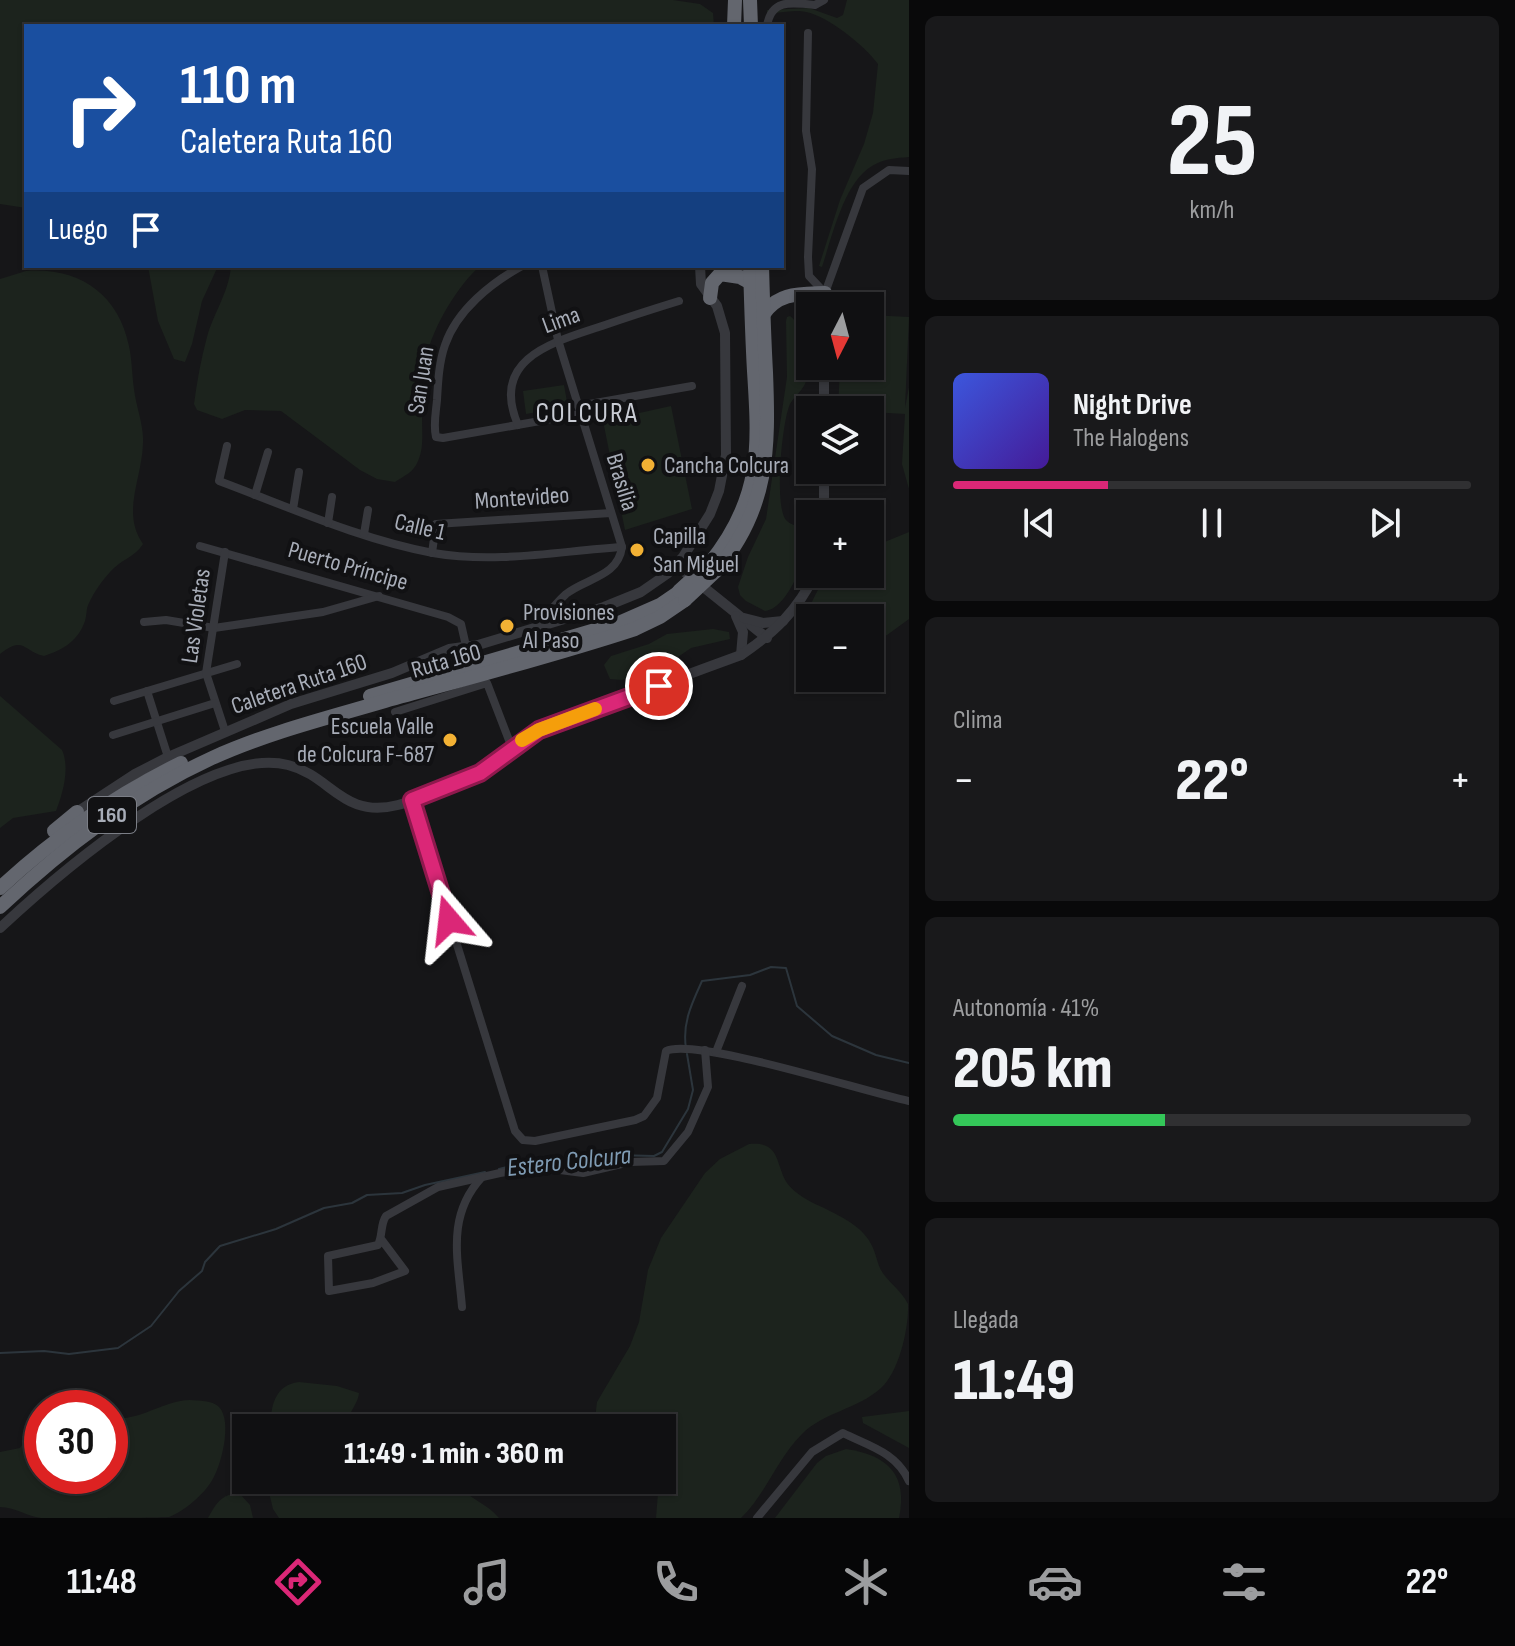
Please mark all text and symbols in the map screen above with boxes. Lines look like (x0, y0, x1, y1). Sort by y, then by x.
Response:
text: 110 m (180, 53, 296, 120)
icon: right (48, 56, 152, 160)
text: 25 (1166, 80, 1258, 205)
text: Caletera Ruta 160 (180, 121, 393, 164)
text: km/h (1190, 195, 1234, 226)
icon: arrive (124, 208, 168, 252)
text: Luego (48, 212, 108, 248)
north arrow (796, 292, 884, 380)
map controls (796, 292, 884, 692)
street label: Lima (538, 300, 584, 340)
street label: San Juan (401, 344, 441, 416)
text: Night Drive (1073, 387, 1192, 423)
button: layers (796, 396, 884, 484)
district label: COLCURA (535, 397, 639, 430)
text: The Halogens (1073, 423, 1189, 454)
street label: Brasilia (600, 450, 644, 514)
place label: Cancha Colcura (664, 451, 789, 480)
marker: Cancha Colcura (639, 456, 657, 474)
street label: Montevideo (474, 480, 570, 516)
button: + (796, 500, 884, 588)
icon: previous (1017, 501, 1061, 545)
icon: pause (1190, 501, 1234, 545)
icon: next (1363, 501, 1407, 545)
street label: Calle 1 (392, 507, 449, 547)
place label: Capilla San Miguel (653, 522, 739, 579)
street label: Puerto Príncipe (285, 535, 411, 597)
marker: Capilla San Miguel (628, 541, 646, 559)
street label: Las Violetas (175, 567, 217, 665)
place label: Provisiones Al Paso (522, 598, 615, 655)
button: − (796, 604, 884, 692)
marker: Provisiones Al Paso (498, 617, 516, 635)
street label: Ruta 160 (408, 637, 484, 685)
street label: Caletera Ruta 160 (227, 647, 371, 721)
pin (625, 652, 693, 720)
icon: arrive (637, 664, 681, 708)
text: Clima (953, 705, 1003, 736)
place label: Escuela Valle de Colcura F-687 (297, 712, 434, 769)
marker: Escuela Valle de Colcura F-687 (441, 731, 459, 749)
text: 22° (1175, 745, 1249, 817)
text: − (953, 754, 975, 807)
text: + (1449, 754, 1471, 807)
road number: 160 (88, 797, 136, 833)
position arrow (407, 878, 491, 962)
text: Autonomía · 41% (953, 993, 1099, 1024)
text: 205 km (953, 1033, 1113, 1105)
water label: Estero Colcura (505, 1140, 633, 1184)
text: Llegada (953, 1305, 1019, 1336)
text: 11:49 (953, 1345, 1075, 1417)
speed limit sign: 30 (24, 1390, 128, 1494)
text: 11:49 · 1 min · 360 m (344, 1436, 564, 1472)
icon: directions (270, 1554, 326, 1610)
icon: music (459, 1554, 515, 1610)
icon: phone (648, 1554, 704, 1610)
icon: climate (838, 1554, 894, 1610)
icon: car (1027, 1554, 1083, 1610)
icon: filters (1216, 1554, 1272, 1610)
text: 11:48 (67, 1561, 137, 1604)
text: 22° (1405, 1561, 1448, 1604)

